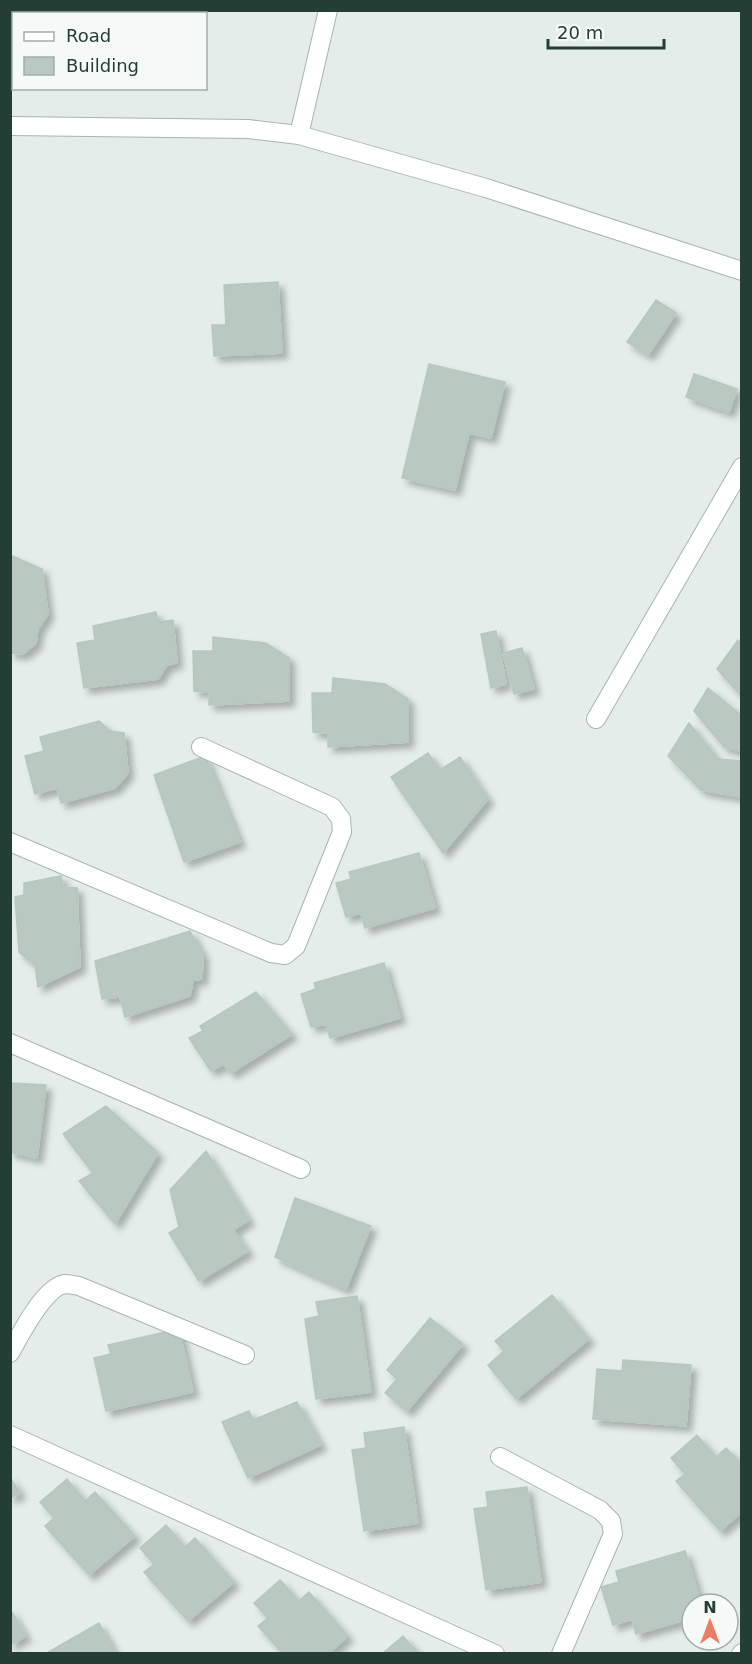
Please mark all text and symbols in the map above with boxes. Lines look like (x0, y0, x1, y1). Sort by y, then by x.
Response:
legend (12, 12, 207, 90)
scale bar (548, 12, 664, 50)
text: 20 m (557, 22, 603, 43)
text: Road (66, 25, 111, 46)
text: Building (66, 55, 139, 76)
north arrow (680, 1592, 740, 1652)
text: N (703, 1598, 717, 1617)

